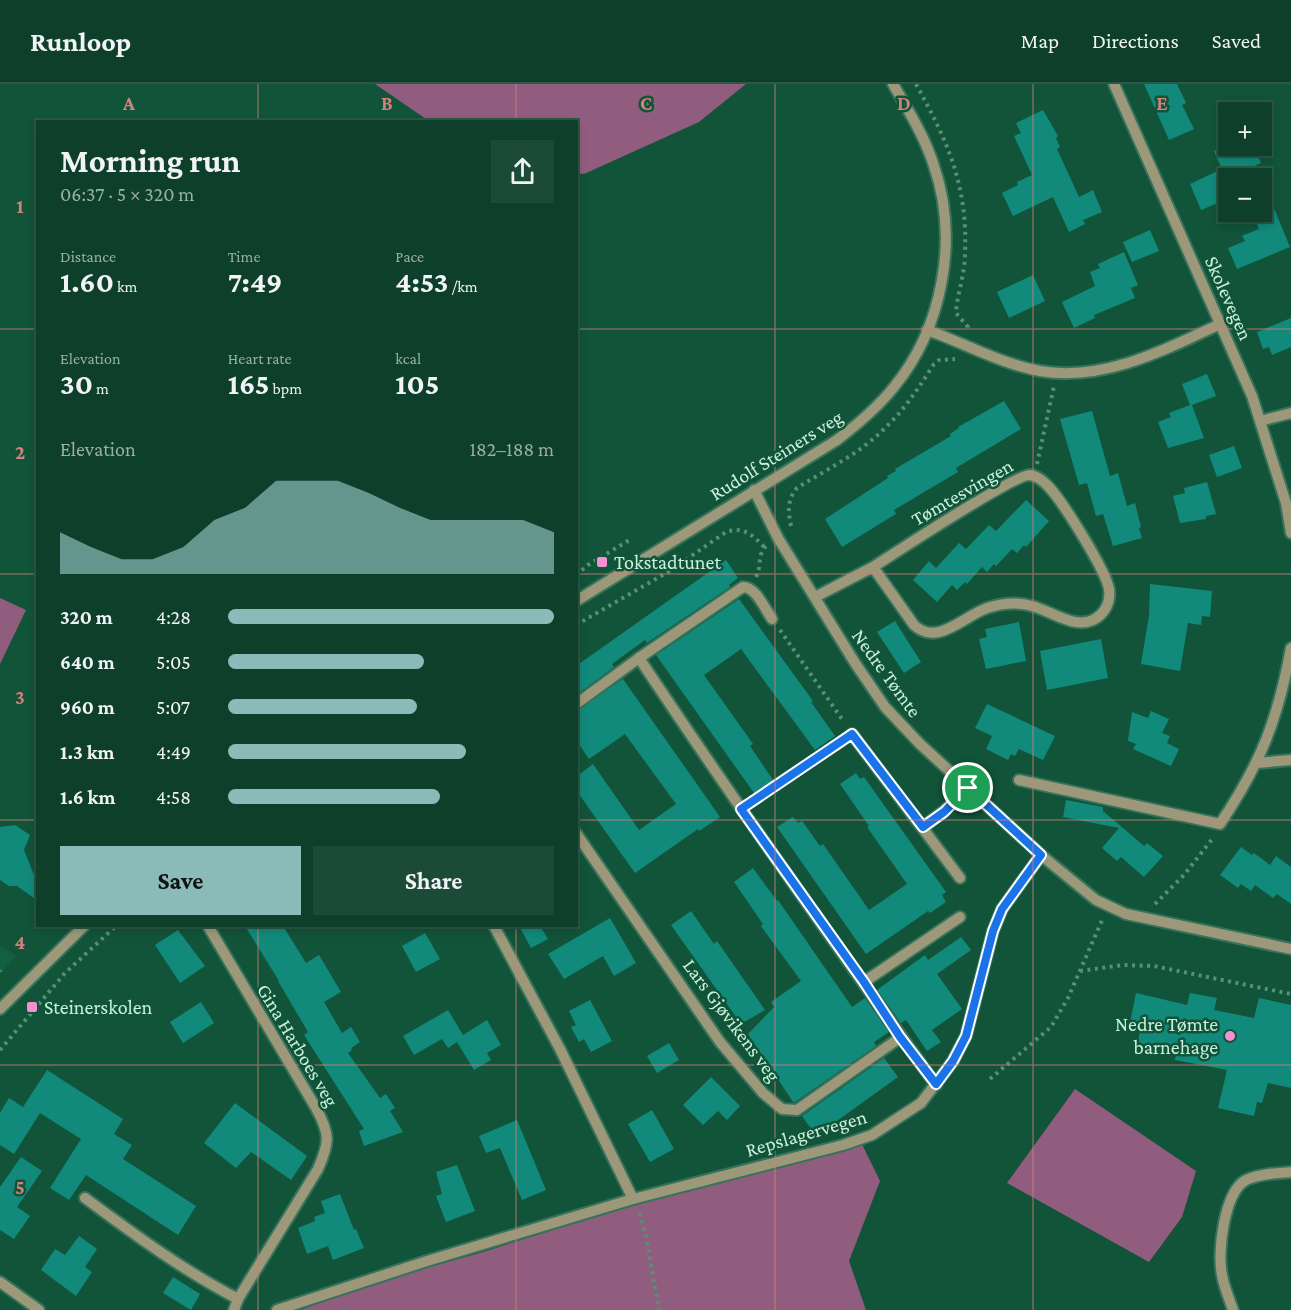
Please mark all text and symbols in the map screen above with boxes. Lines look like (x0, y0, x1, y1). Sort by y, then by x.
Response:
text: Runloop (30, 26, 131, 57)
text: Map (1021, 29, 1059, 53)
text: Directions (1092, 29, 1179, 53)
text: Saved (1212, 29, 1261, 53)
text: A (122, 92, 136, 114)
text: B (381, 92, 393, 114)
text: C (640, 92, 652, 114)
text: D (897, 92, 911, 114)
text: E (1156, 92, 1168, 114)
map controls (1218, 102, 1272, 222)
button: + (1218, 102, 1272, 156)
button: share (491, 140, 554, 203)
text: Morning run (60, 142, 241, 179)
button: − (1218, 168, 1272, 222)
text: 06:37 · 5 × 320 m (60, 183, 194, 205)
text: 1 (16, 195, 24, 217)
text: Distance (60, 248, 116, 265)
text: Time (228, 248, 260, 265)
text: Pace (395, 248, 424, 265)
street label: Skolevegen (1200, 253, 1257, 344)
text: 1.60 (60, 265, 114, 298)
text: 7:49 (228, 265, 282, 298)
text: 4:53 (395, 265, 449, 298)
text: km (114, 278, 137, 295)
text: /km (449, 278, 478, 295)
text: Elevation (60, 350, 121, 367)
text: Heart rate (228, 350, 292, 367)
text: kcal (395, 350, 421, 367)
text: 30 (60, 367, 93, 400)
text: 165 (228, 367, 270, 400)
text: 105 (395, 367, 439, 400)
text: m (93, 380, 109, 397)
text: bpm (270, 380, 302, 397)
street label: Rudolf Steiners veg (706, 405, 847, 506)
text: Elevation (60, 438, 136, 460)
text: 182–188 m (469, 438, 554, 460)
text: 2 (15, 441, 25, 463)
street label: Tømtesvingen (907, 454, 1017, 531)
place label: Tokstadtunet (614, 551, 721, 573)
marker: Tokstadtunet (595, 555, 609, 569)
text: 320 m (60, 606, 113, 628)
text: 4:28 (156, 606, 191, 628)
street label: Nedre Tømte (848, 625, 926, 721)
text: 640 m (60, 651, 115, 673)
text: 5:05 (156, 651, 191, 673)
text: 3 (15, 686, 25, 708)
text: 960 m (60, 696, 115, 718)
text: 5:07 (156, 696, 190, 718)
text: 1.3 km (60, 741, 114, 763)
text: 4:49 (156, 741, 191, 763)
pin (942, 762, 993, 813)
icon: arrive (951, 771, 984, 804)
text: 1.6 km (60, 786, 115, 808)
text: 4:58 (156, 786, 191, 808)
button: Save (60, 846, 301, 915)
button: Share (313, 846, 554, 915)
text: 4 (15, 931, 26, 953)
street label: Lars Gjøvikens veg (678, 954, 785, 1087)
street label: Gina Harboes veg (252, 980, 343, 1111)
place label: Steinerskolen (44, 996, 153, 1018)
marker: Steinerskolen (25, 1000, 39, 1014)
place label: Nedre Tømte barnehage (1115, 1013, 1218, 1059)
marker: Nedre Tømte barnehage (1223, 1029, 1237, 1043)
street label: Repslagervegen (743, 1105, 870, 1162)
text: 5 (15, 1176, 25, 1198)

